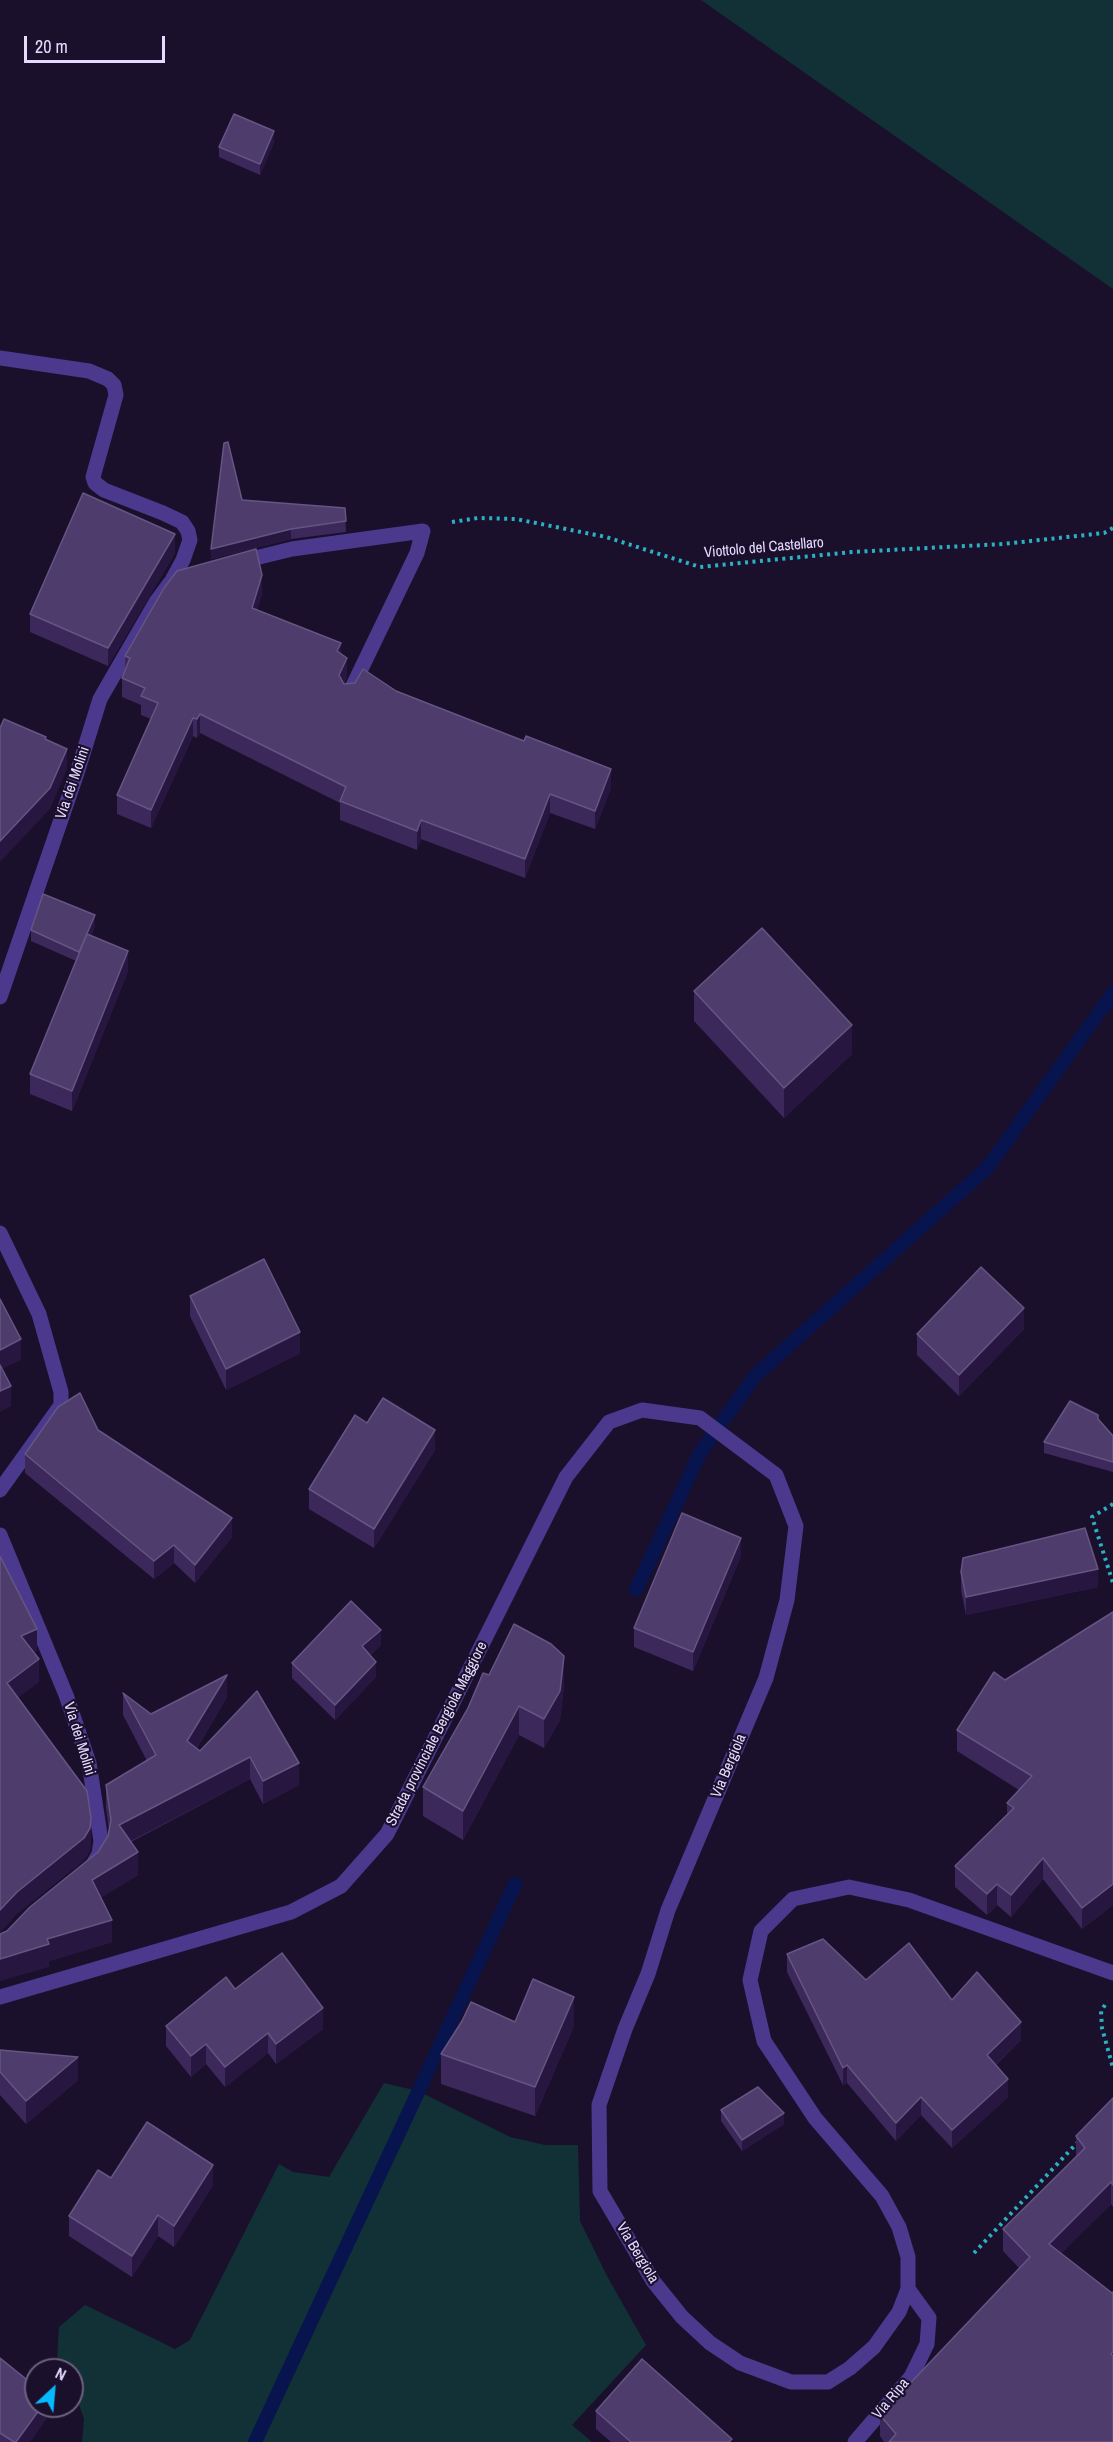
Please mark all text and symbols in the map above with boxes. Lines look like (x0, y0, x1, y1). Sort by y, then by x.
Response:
scale bar (27, 24, 168, 62)
text: 20 m (35, 34, 68, 59)
street label: Viottolo del Castellaro (703, 534, 825, 562)
street label: Via dei Molini (52, 744, 94, 822)
street label: Strada provinciale Bergiola Maggiore (383, 1639, 491, 1829)
street label: Via dei Molini (59, 1700, 99, 1778)
street label: Via Bergiola (708, 1731, 750, 1801)
street label: Via Bergiola (612, 2219, 662, 2287)
north arrow (24, 2358, 84, 2418)
text: N (52, 2362, 70, 2386)
street label: Via Ripa (869, 2375, 913, 2423)

